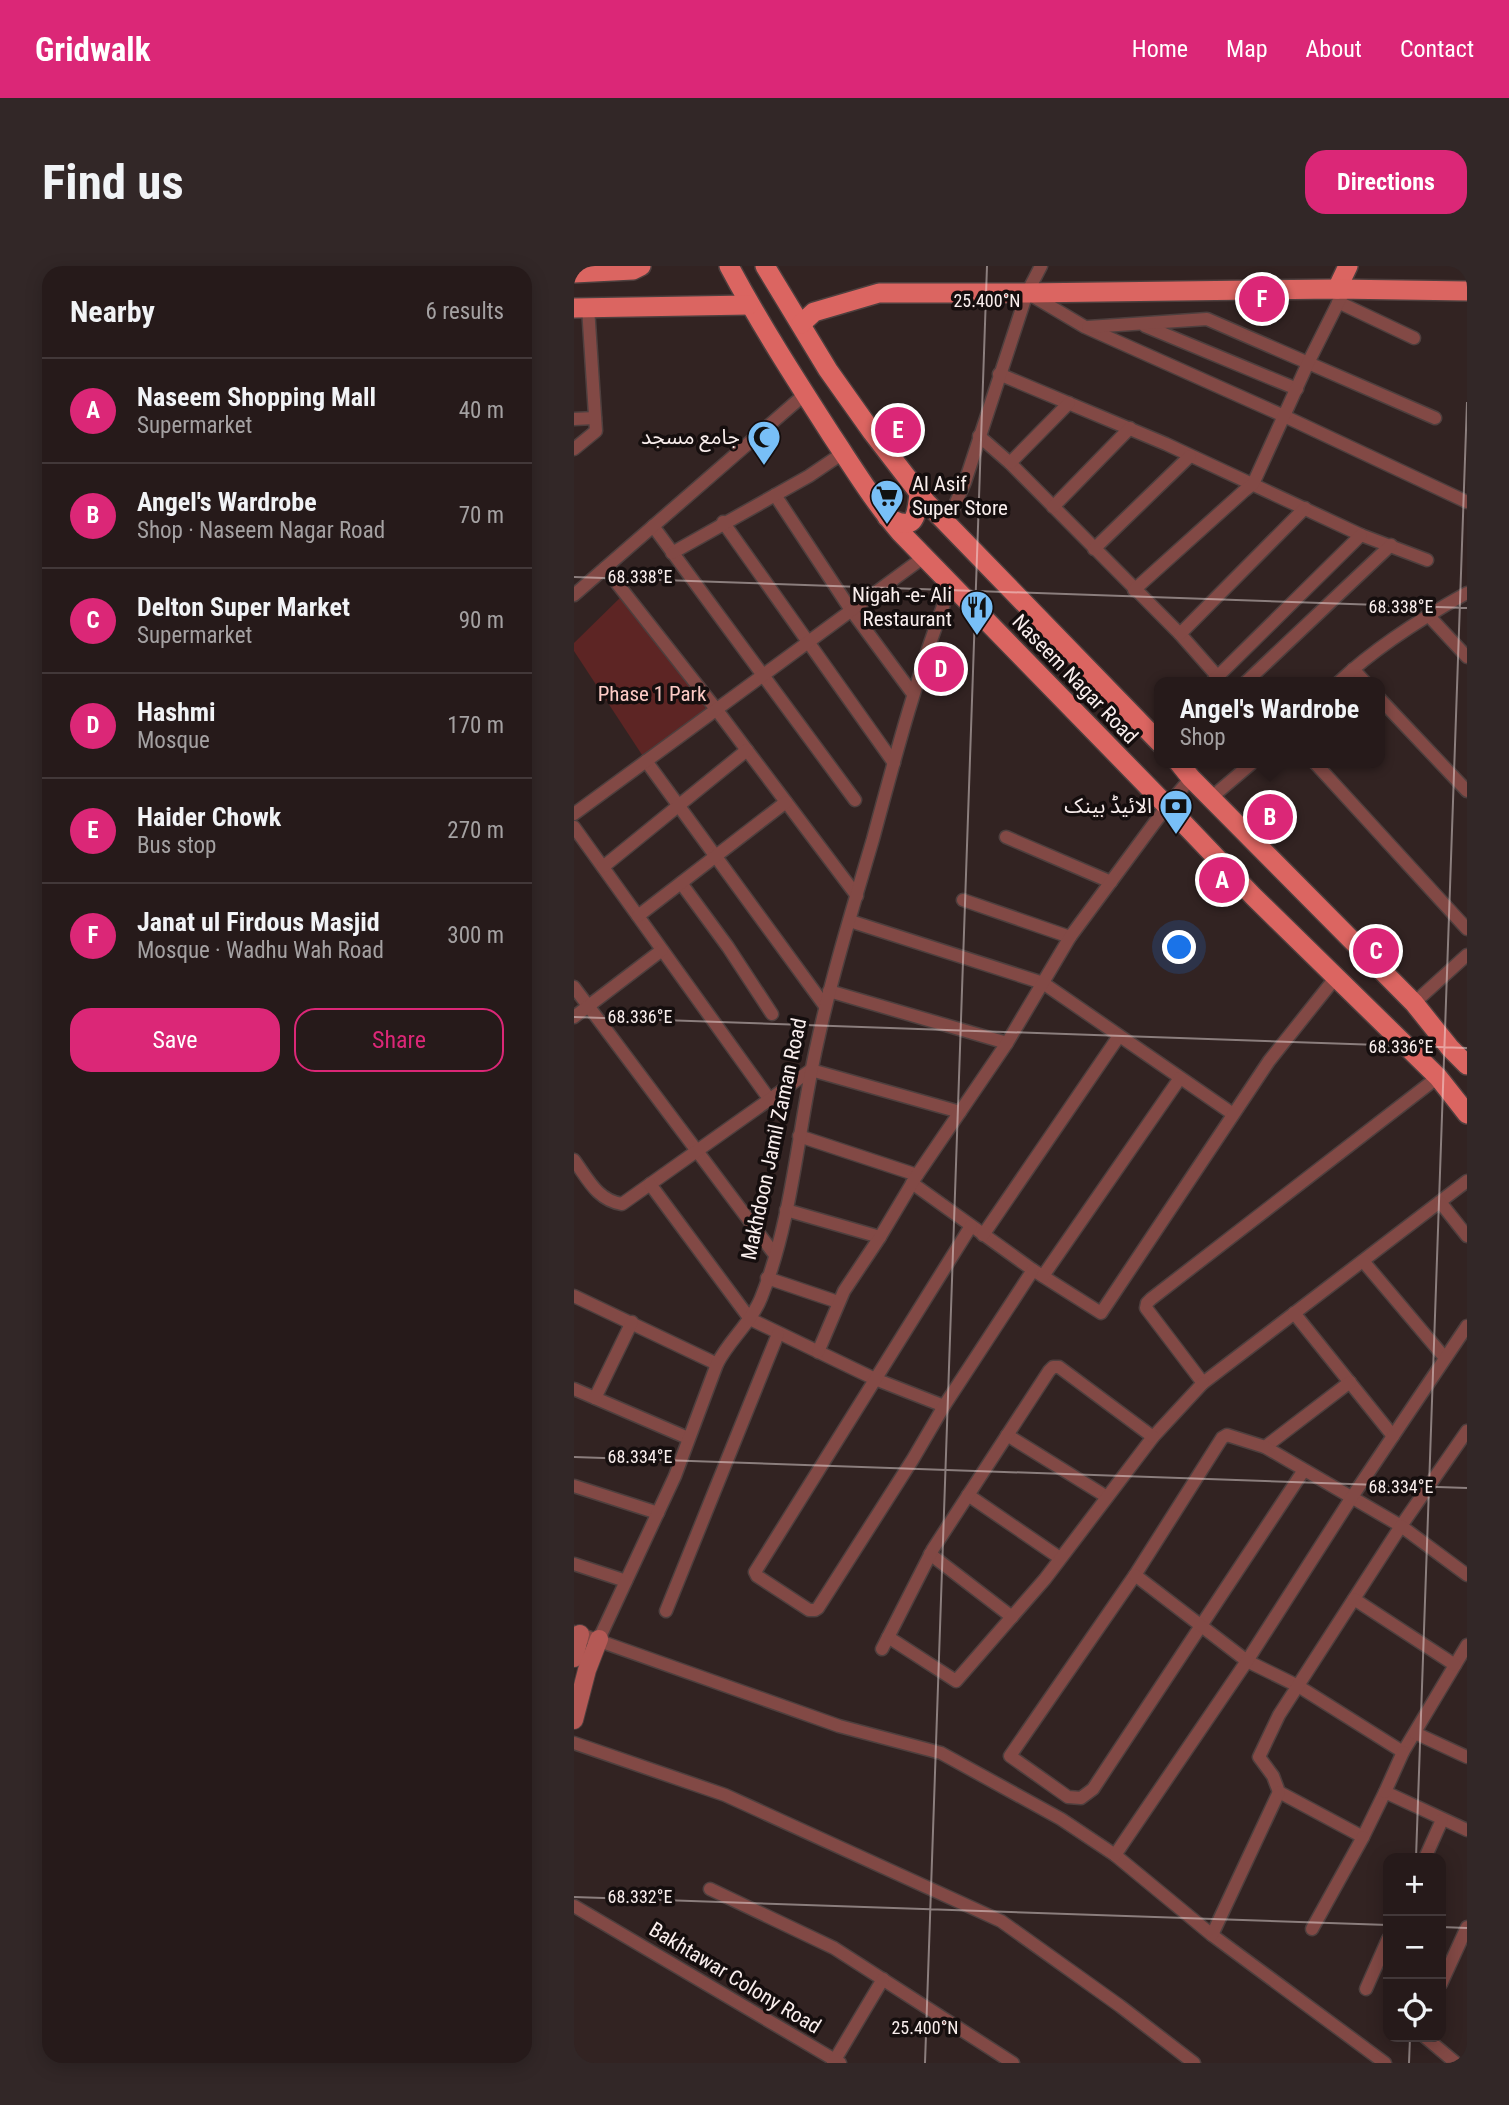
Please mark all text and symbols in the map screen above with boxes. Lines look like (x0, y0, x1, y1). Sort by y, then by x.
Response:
text: Gridwalk (35, 30, 150, 69)
text: Home (1132, 35, 1188, 63)
text: Map (1226, 35, 1268, 63)
text: About (1306, 35, 1362, 63)
text: Contact (1400, 35, 1474, 63)
button: Directions (1305, 150, 1467, 214)
text: Find us (42, 154, 184, 211)
pin: F (1239, 273, 1285, 325)
text: 25.400°N (953, 290, 1021, 311)
text: Nearby (70, 294, 155, 329)
text: 6 results (426, 298, 504, 325)
text: Naseem Shopping Mall (137, 382, 376, 412)
text: A (86, 397, 100, 424)
text: 40 m (459, 397, 504, 424)
pin: E (875, 404, 921, 456)
text: Supermarket (137, 412, 252, 439)
mosque icon: جامع مسجد (745, 418, 783, 467)
place label: جامع مسجد (641, 425, 740, 452)
place label: Al Asif Super Store (912, 472, 1008, 520)
supermarket icon: Al Asif Super Store (868, 477, 906, 526)
text: Angel's Wardrobe (137, 487, 317, 517)
text: B (87, 502, 99, 529)
text: 70 m (459, 502, 504, 529)
text: Shop · Naseem Nagar Road (137, 517, 385, 544)
text: 68.338°E (608, 566, 672, 587)
place label: Nigah -e- Ali Restaurant (852, 583, 952, 631)
restaurant icon: Nigah -e- Ali Restaurant (958, 588, 996, 637)
text: Delton Super Market (137, 592, 350, 622)
text: 68.338°E (1369, 596, 1433, 617)
text: C (86, 607, 100, 634)
text: 90 m (459, 607, 504, 634)
street label: Naseem Nagar Road (1007, 610, 1143, 748)
text: Supermarket (137, 622, 252, 649)
pin: D (918, 643, 964, 695)
popup (1154, 677, 1385, 768)
park label: Phase 1 Park (598, 682, 707, 706)
text: Angel's Wardrobe (1180, 694, 1359, 724)
text: Hashmi (137, 697, 216, 727)
text: D (87, 712, 100, 739)
text: 170 m (447, 712, 504, 739)
text: Shop (1180, 724, 1226, 751)
text: Mosque (137, 727, 210, 754)
bank icon: الائیڈ بینک (1157, 787, 1195, 836)
pin: B (1247, 791, 1293, 843)
place label: الائیڈ بینک (1064, 794, 1152, 818)
text: Haider Chowk (137, 802, 281, 832)
text: E (87, 817, 99, 844)
text: 270 m (447, 817, 504, 844)
text: Bus stop (137, 832, 216, 859)
pin: A (1199, 854, 1245, 906)
text: Janat ul Firdous Masjid (137, 907, 380, 937)
text: F (88, 922, 98, 949)
text: 300 m (447, 922, 504, 949)
pin: C (1353, 925, 1399, 977)
your location (1162, 930, 1196, 964)
text: Mosque · Wadhu Wah Road (137, 937, 384, 964)
text: 68.336°E (608, 1006, 672, 1027)
button: Save (70, 1008, 280, 1072)
button: Share (294, 1008, 504, 1072)
street label: Makhdoon Jamil Zaman Road (737, 1016, 811, 1262)
text: 68.336°E (1369, 1036, 1433, 1057)
text: 68.334°E (608, 1446, 672, 1467)
text: 68.334°E (1369, 1476, 1433, 1497)
map controls (1383, 1853, 1446, 2042)
button: + (1383, 1853, 1446, 1916)
text: 68.332°E (608, 1886, 672, 1907)
button: − (1383, 1916, 1446, 1979)
street label: Bakhtawar Colony Road (645, 1917, 825, 2039)
button: locate (1383, 1979, 1446, 2042)
text: 25.400°N (891, 2017, 959, 2038)

